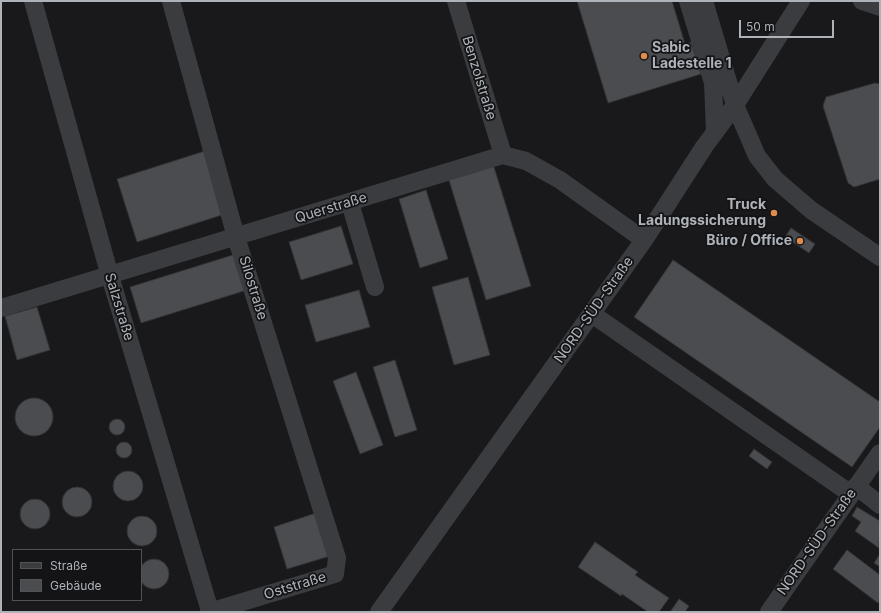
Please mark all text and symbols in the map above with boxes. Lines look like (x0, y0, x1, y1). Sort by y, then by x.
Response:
scale bar (741, 12, 836, 38)
text: 50 m (746, 19, 775, 34)
street label: Benzolstraße (458, 34, 500, 122)
place label: Sabic Ladestelle 1 (652, 40, 732, 72)
marker: Sabic Ladestelle 1 (639, 51, 649, 61)
street label: Querstraße (293, 189, 369, 227)
place label: Truck Ladungssicherung (638, 197, 766, 230)
marker: Truck Ladungssicherung (769, 208, 779, 218)
place label: Büro / Office (706, 233, 792, 249)
marker: Büro / Office (795, 236, 805, 246)
street label: NORD-SÜD-Straße (551, 253, 637, 367)
street label: Silostraße (235, 254, 271, 322)
street label: Salzstraße (101, 271, 137, 343)
street label: NORD-SÜD-Straße (774, 485, 860, 599)
legend (12, 549, 142, 601)
text: Straße (50, 558, 87, 573)
street label: Oststraße (262, 569, 328, 603)
text: Gebäude (50, 578, 102, 593)

